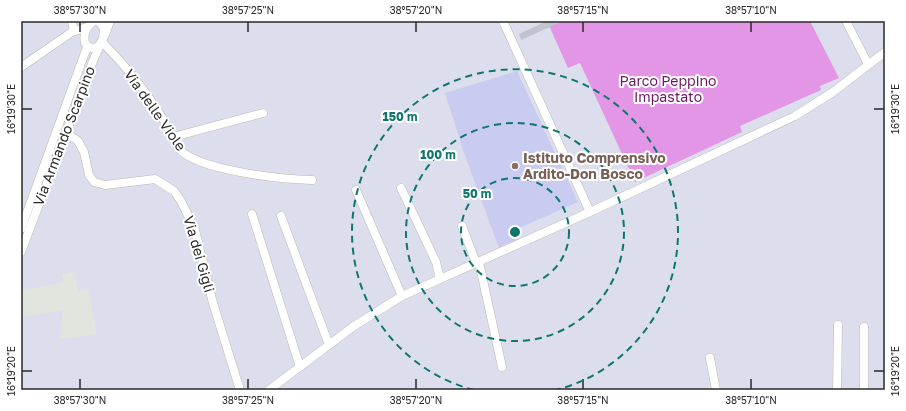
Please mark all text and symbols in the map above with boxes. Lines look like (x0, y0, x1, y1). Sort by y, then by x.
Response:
text: 38°57'30"N (54, 4, 106, 16)
text: 38°57'25"N (222, 4, 274, 16)
text: 38°57'20"N (390, 4, 442, 16)
text: 38°57'15"N (557, 4, 609, 16)
text: 38°57'10"N (725, 4, 777, 16)
street label: Via Armando Scarpino (29, 64, 98, 208)
street label: Via delle Viole (121, 66, 190, 154)
park label: Parco Peppino Impastato (620, 72, 716, 105)
text: 16°19'30"E (5, 84, 17, 134)
text: 16°19'30"E (889, 84, 901, 134)
text: 150 m (383, 109, 417, 124)
text: 100 m (420, 147, 456, 162)
place label: Istituto Comprensivo Ardito-Don Bosco (523, 149, 666, 182)
marker: Istituto Comprensivo Ardito-Don Bosco (510, 161, 520, 171)
text: 50 m (463, 186, 491, 201)
street label: Via dei Gigli (180, 214, 219, 294)
centre of rings (508, 225, 522, 239)
text: 16°19'20"E (5, 346, 17, 396)
text: 16°19'20"E (889, 346, 901, 396)
text: 38°57'30"N (54, 394, 106, 406)
text: 38°57'25"N (222, 394, 274, 406)
text: 38°57'20"N (390, 394, 442, 406)
text: 38°57'15"N (557, 394, 609, 406)
text: 38°57'10"N (725, 394, 777, 406)

